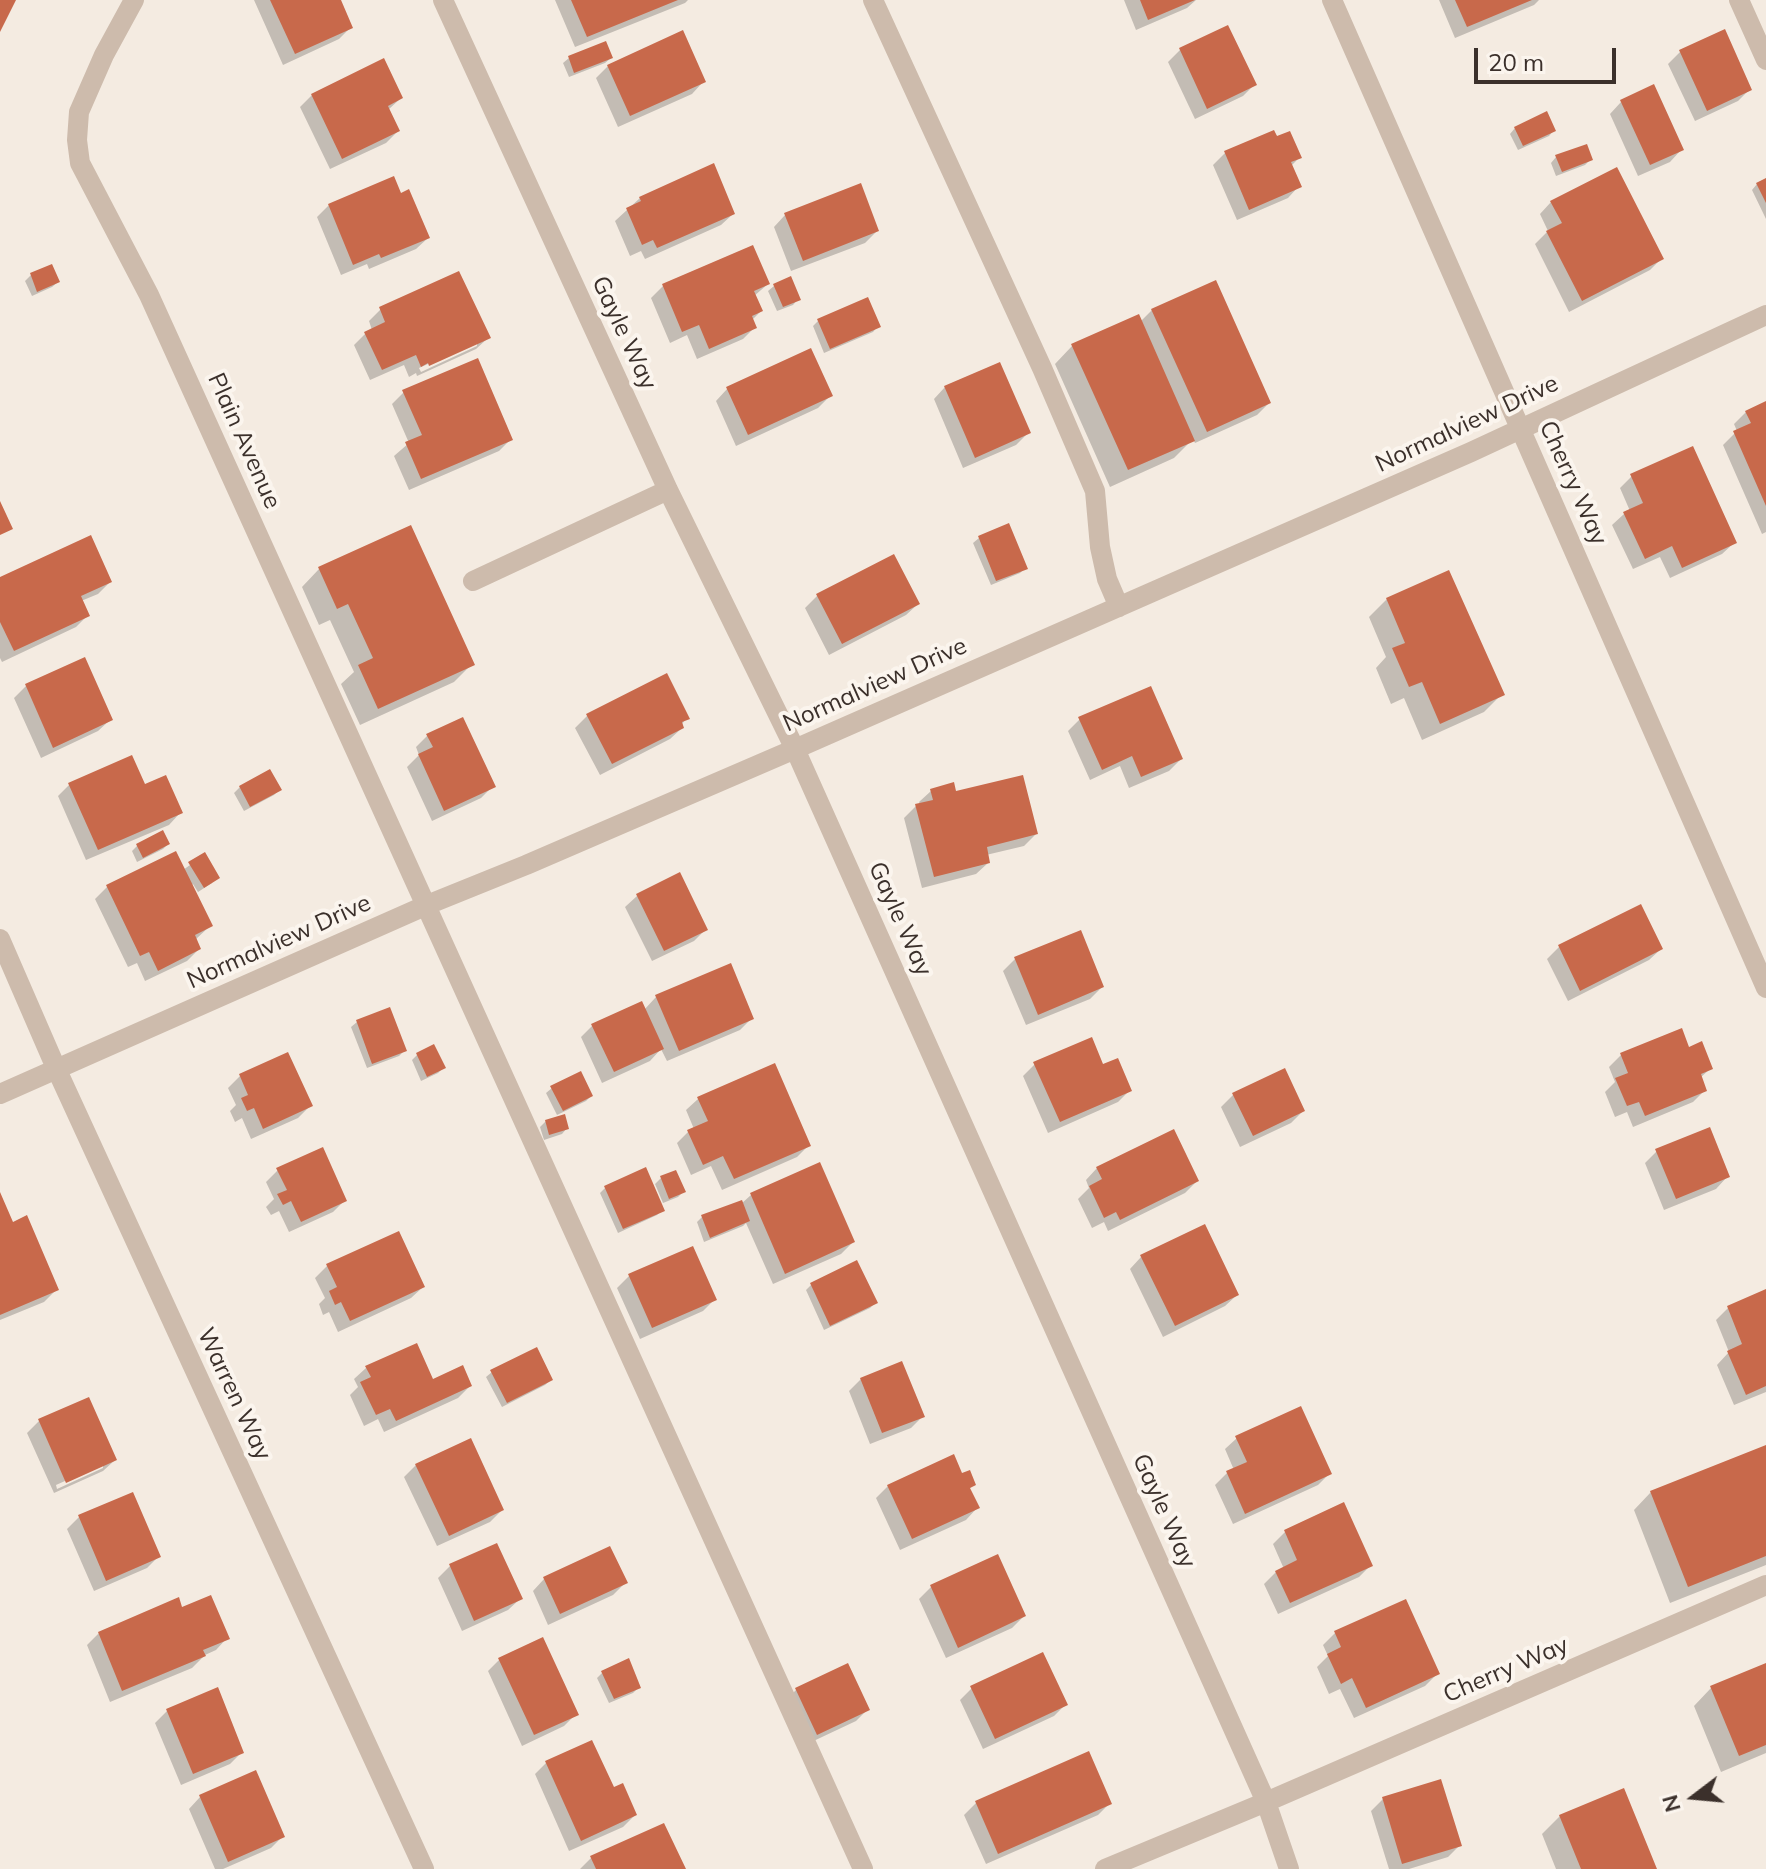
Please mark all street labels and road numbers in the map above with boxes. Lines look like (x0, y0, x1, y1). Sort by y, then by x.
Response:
street label: Gayle Way (585, 272, 663, 394)
street label: Plain Avenue (201, 369, 287, 513)
street label: Normalview Drive (1371, 369, 1563, 479)
street label: Cherry Way (1533, 416, 1613, 550)
street label: Normalview Drive (779, 632, 971, 738)
street label: Gayle Way (862, 857, 938, 981)
street label: Normalview Drive (183, 889, 375, 995)
street label: Warren Way (191, 1323, 277, 1465)
street label: Gayle Way (1126, 1449, 1202, 1573)
street label: Cherry Way (1439, 1631, 1573, 1709)

